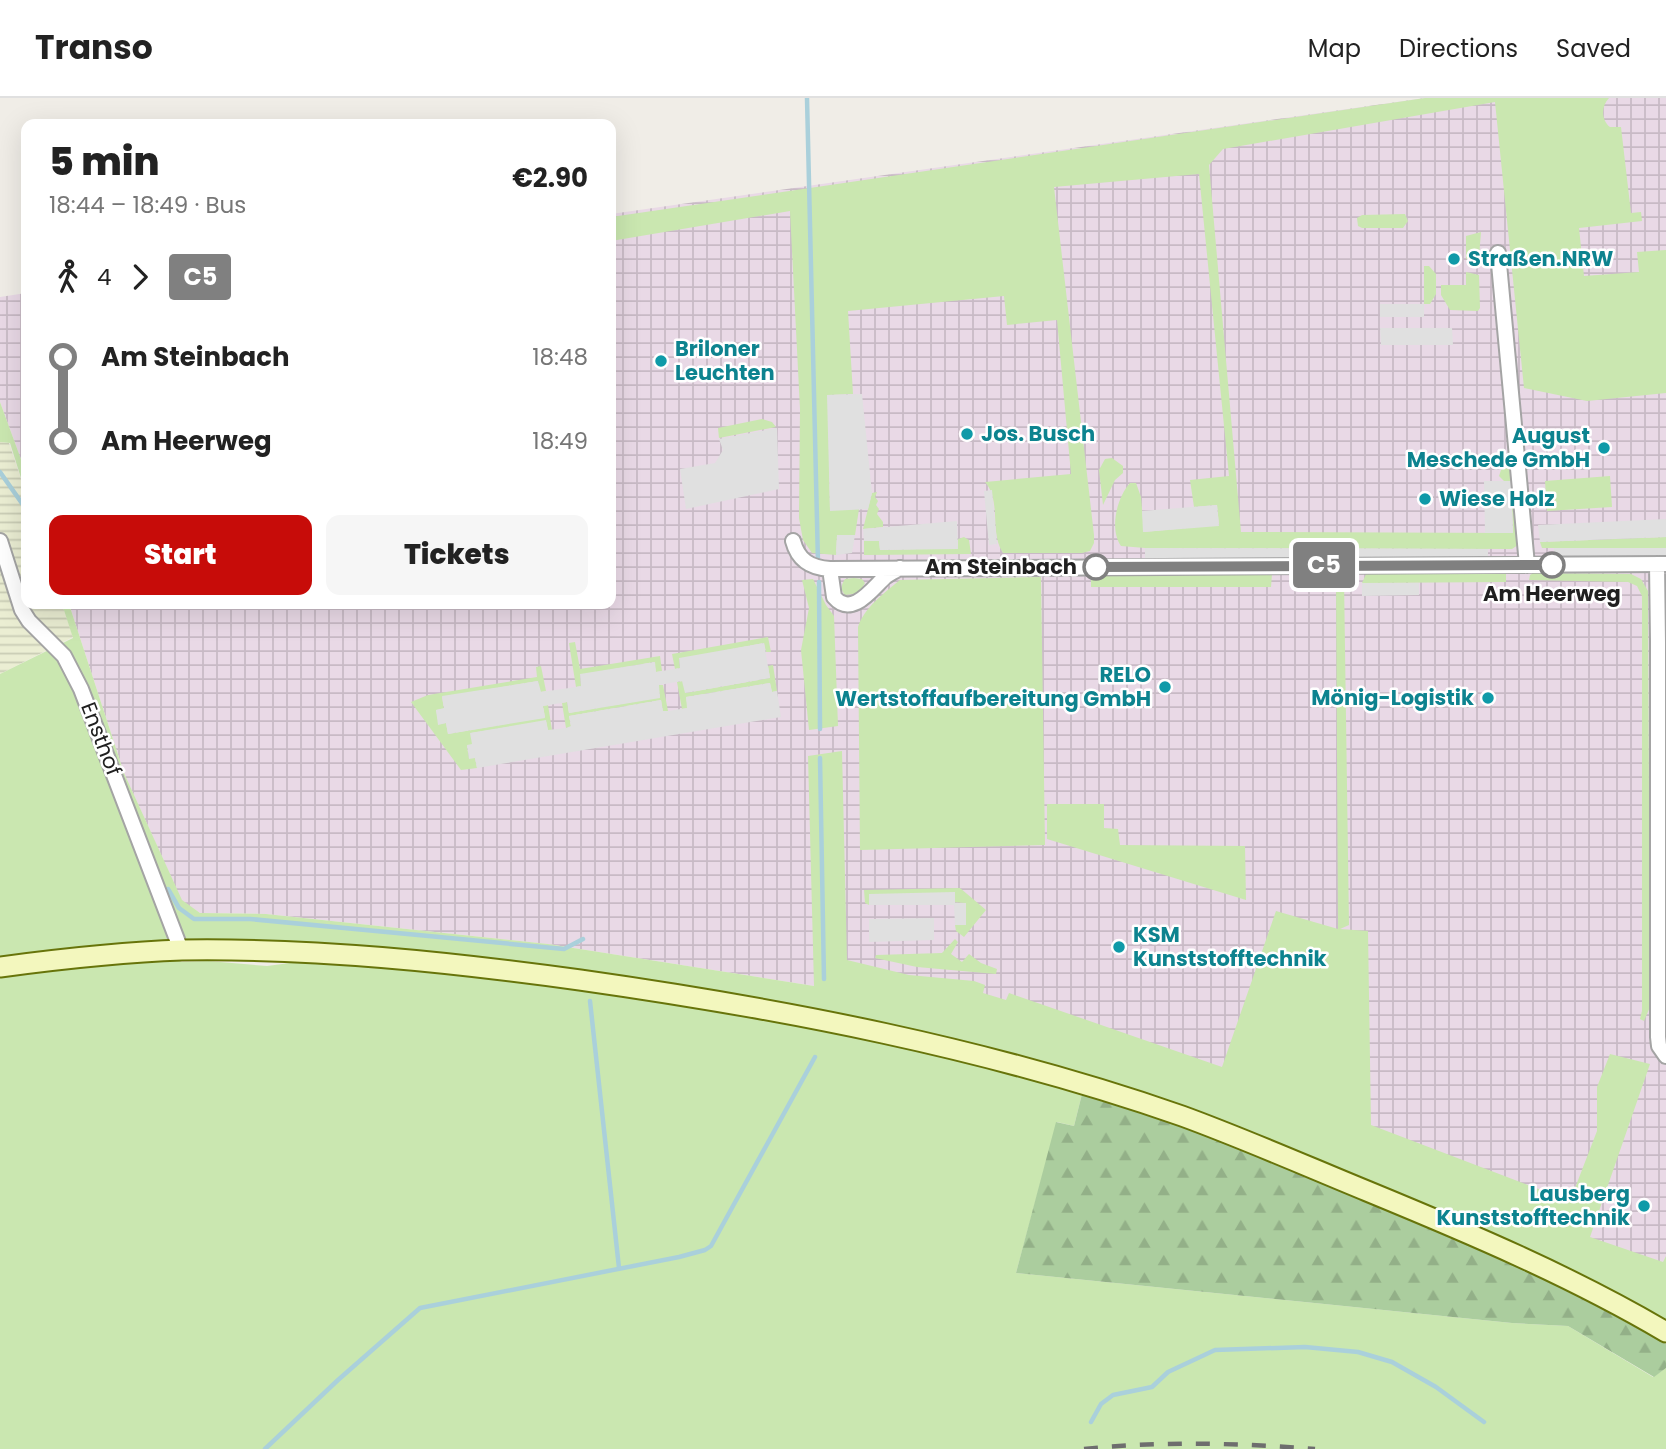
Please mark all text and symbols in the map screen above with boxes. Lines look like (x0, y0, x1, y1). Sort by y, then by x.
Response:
text: Transo (35, 24, 153, 71)
text: Map (1308, 32, 1361, 65)
text: Directions (1399, 32, 1518, 65)
text: Saved (1556, 32, 1631, 65)
text: 5 min (49, 135, 159, 188)
text: €2.90 (512, 160, 588, 196)
text: 18:44 – 18:49 · Bus (49, 189, 246, 221)
place label: Straßen.NRW (1468, 244, 1613, 273)
marker: Straßen.NRW (1446, 251, 1462, 267)
icon: walk (49, 258, 87, 296)
icon: forward (121, 258, 159, 296)
text: C5 (183, 260, 217, 293)
text: 4 (97, 261, 111, 293)
place label: Briloner Leuchten (675, 334, 775, 387)
text: Am Steinbach (101, 339, 290, 375)
text: 18:48 (532, 341, 588, 373)
marker: Briloner Leuchten (653, 353, 669, 369)
place label: Jos. Busch (981, 419, 1095, 448)
place label: August Meschede GmbH (1407, 421, 1590, 474)
text: Am Heerweg (101, 423, 272, 459)
text: 18:49 (532, 425, 588, 457)
marker: Jos. Busch (959, 426, 975, 442)
marker: August Meschede GmbH (1596, 440, 1612, 456)
place label: Wiese Holz (1439, 484, 1555, 513)
marker: Wiese Holz (1417, 491, 1433, 507)
button: Start (49, 515, 312, 595)
button: Tickets (326, 515, 588, 595)
line badge: C5 (1292, 542, 1356, 588)
text: C5 (1307, 548, 1341, 581)
place label: Am Steinbach (925, 552, 1077, 581)
marker: Am Heerweg (1539, 552, 1565, 578)
marker: Am Steinbach (1083, 554, 1109, 580)
place label: Am Heerweg (1483, 579, 1621, 608)
place label: RELO Wertstoffaufbereitung GmbH (835, 660, 1151, 713)
marker: RELO Wertstoffaufbereitung GmbH (1157, 679, 1173, 695)
place label: Mönig-Logistik (1311, 683, 1474, 712)
marker: Mönig-Logistik (1480, 690, 1496, 706)
street label: Ensthof (74, 698, 129, 780)
place label: KSM Kunststofftechnik (1133, 920, 1327, 973)
marker: KSM Kunststofftechnik (1111, 939, 1127, 955)
place label: Lausberg Kunststofftechnik (1436, 1179, 1630, 1232)
marker: Lausberg Kunststofftechnik (1636, 1198, 1652, 1214)

